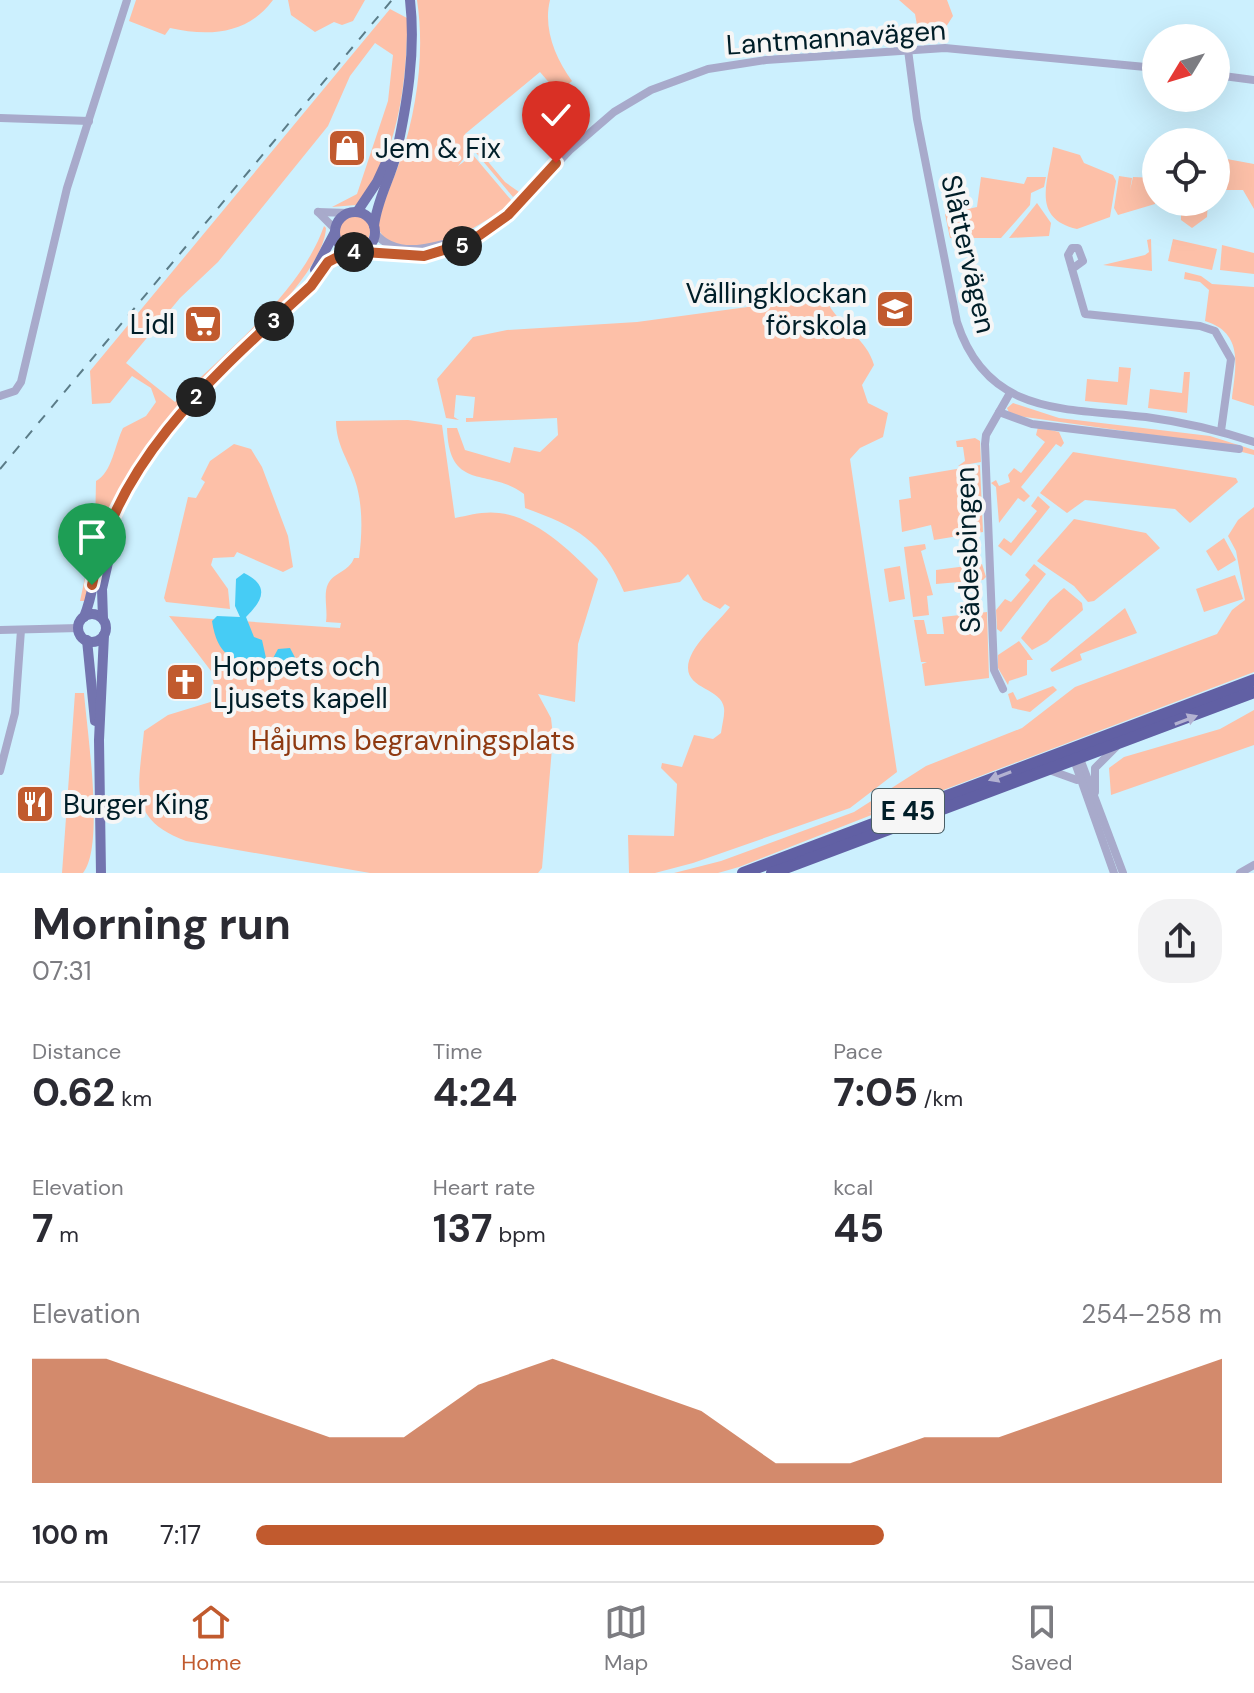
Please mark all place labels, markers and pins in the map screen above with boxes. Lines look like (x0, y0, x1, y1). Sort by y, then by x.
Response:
pin (522, 81, 590, 163)
shop icon: Jem & Fix (326, 127, 368, 169)
place label: Jem & Fix (375, 130, 501, 167)
pin: 5 (442, 226, 482, 266)
pin: 4 (334, 232, 374, 272)
place label: Vällingklockan förskola (685, 275, 867, 344)
school or university icon: Vällingklockan förskola (874, 288, 916, 330)
pin: 3 (254, 301, 294, 341)
supermarket icon: Lidl (182, 303, 224, 345)
place label: Lidl (130, 306, 175, 343)
pin: 2 (176, 377, 216, 417)
pin (58, 503, 126, 585)
place label: Hoppets och Ljusets kapell (213, 648, 388, 717)
church icon: Hoppets och Ljusets kapell (164, 661, 206, 703)
restaurant icon: Burger King (14, 783, 56, 825)
place label: Burger King (63, 786, 210, 823)

